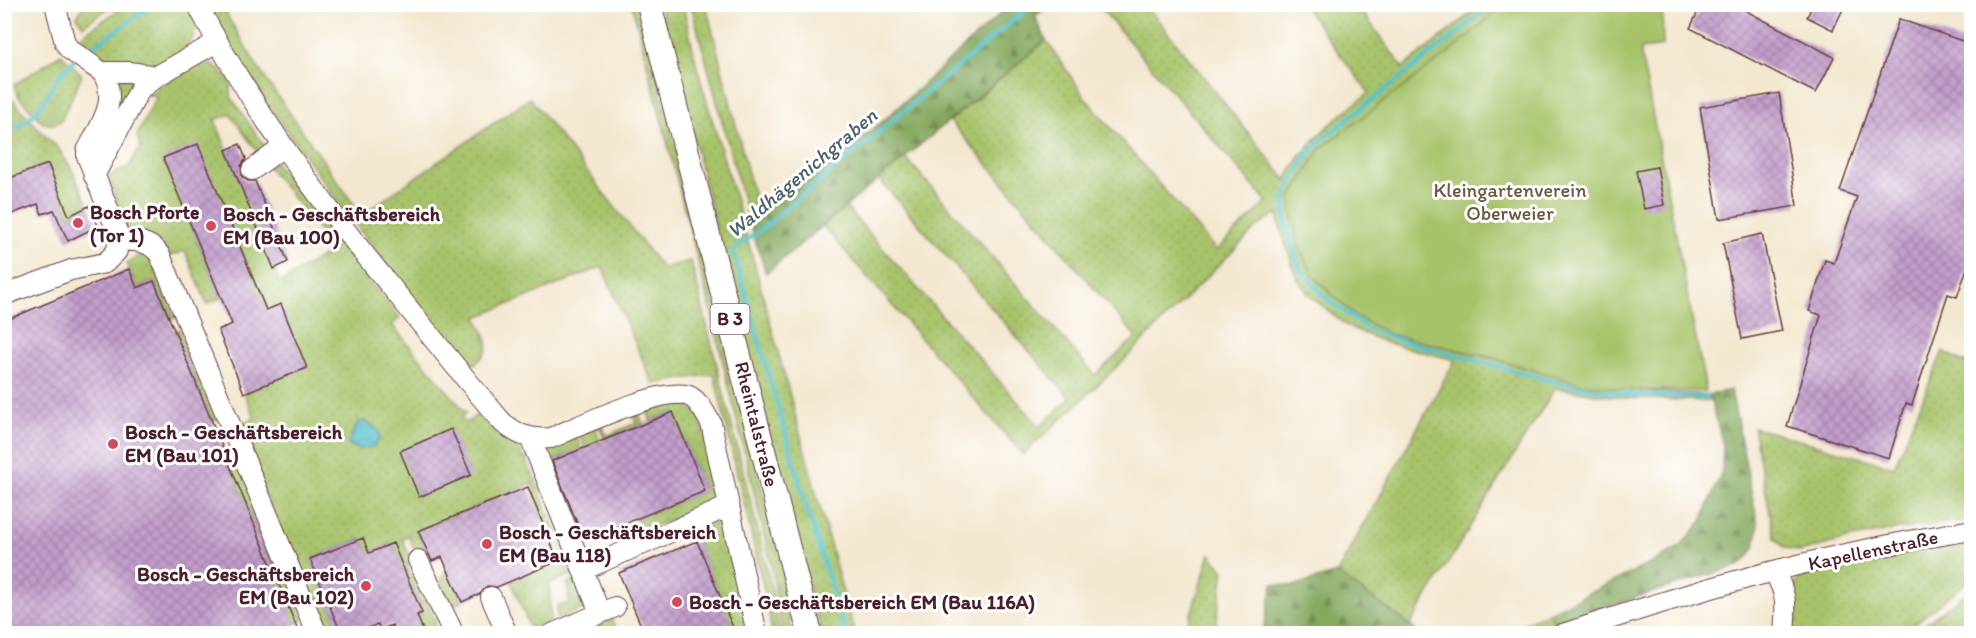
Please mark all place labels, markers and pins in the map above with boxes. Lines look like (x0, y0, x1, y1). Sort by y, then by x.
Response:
place label: Bosch Pforte (Tor 1) (90, 200, 200, 248)
place label: Bosch - Geschäftsbereich EM (Bau 100) (223, 202, 441, 250)
marker: Bosch Pforte (Tor 1) (71, 216, 85, 230)
marker: Bosch - Geschäftsbereich EM (Bau 100) (204, 219, 218, 233)
place label: Bosch - Geschäftsbereich EM (Bau 101) (125, 420, 343, 468)
marker: Bosch - Geschäftsbereich EM (Bau 101) (106, 437, 120, 451)
place label: Bosch - Geschäftsbereich EM (Bau 118) (499, 520, 717, 568)
marker: Bosch - Geschäftsbereich EM (Bau 118) (480, 537, 494, 551)
place label: Bosch - Geschäftsbereich EM (Bau 102) (137, 562, 355, 610)
marker: Bosch - Geschäftsbereich EM (Bau 102) (359, 579, 373, 593)
place label: Bosch - Geschäftsbereich EM (Bau 116A) (689, 590, 1035, 615)
marker: Bosch - Geschäftsbereich EM (Bau 116A) (670, 595, 684, 609)

